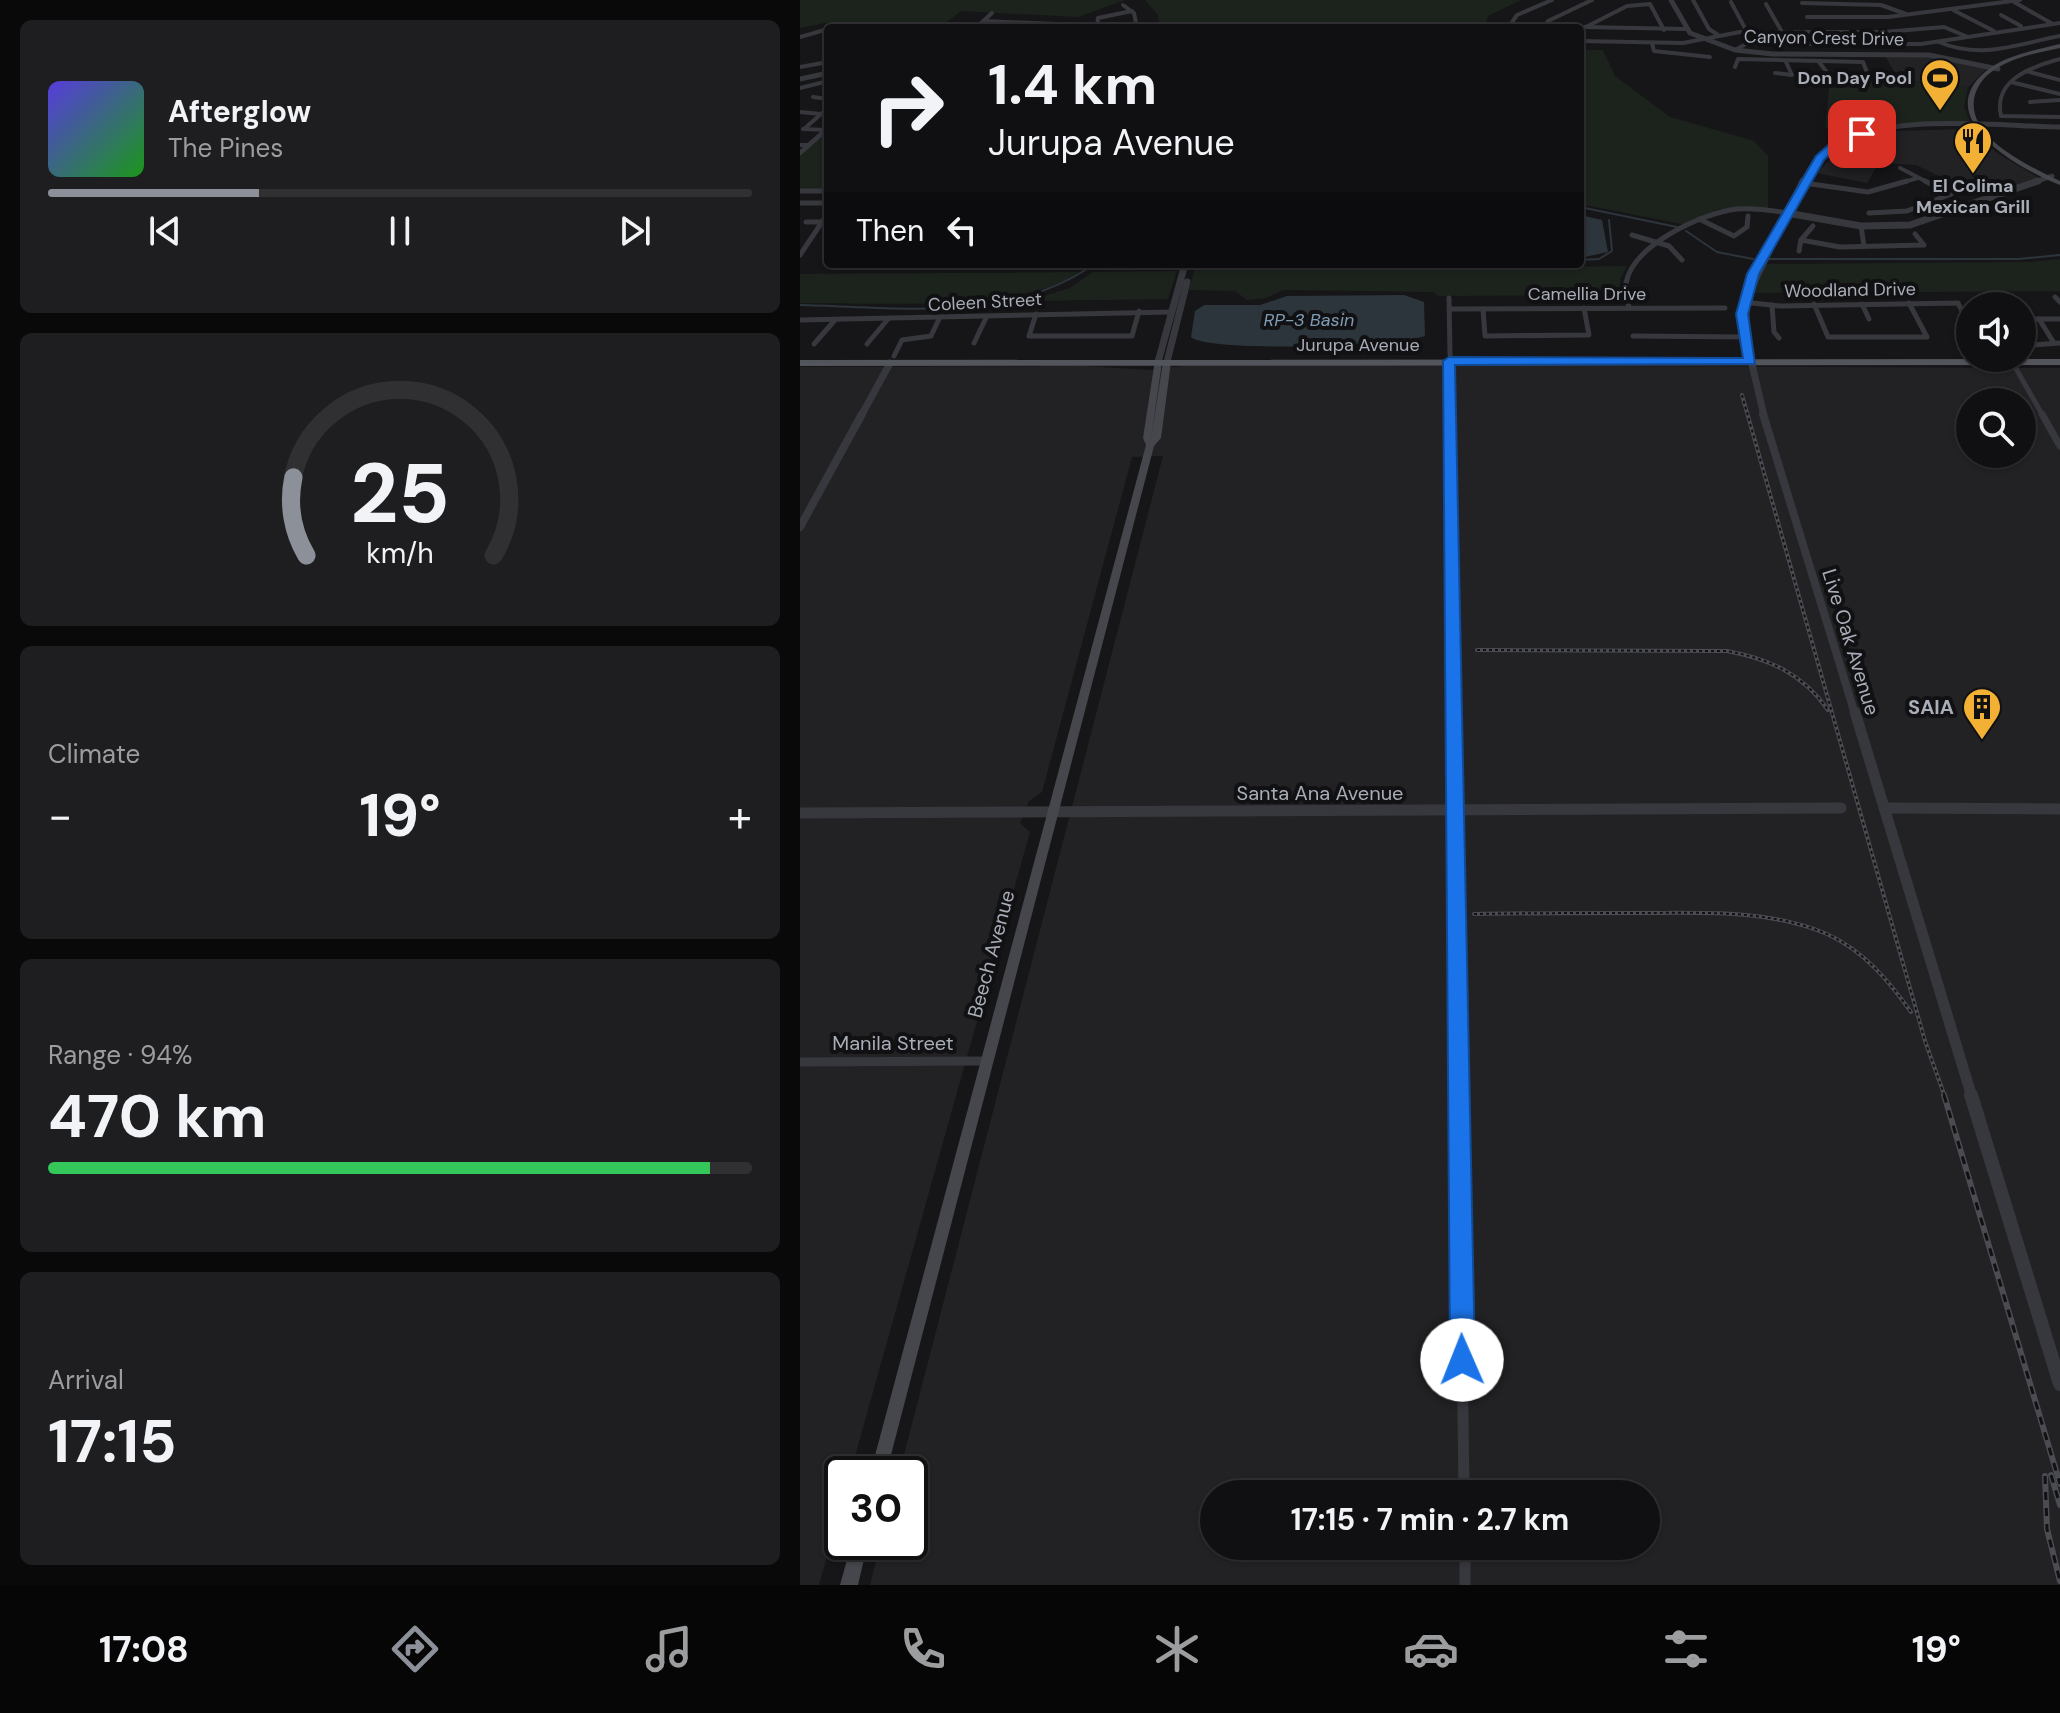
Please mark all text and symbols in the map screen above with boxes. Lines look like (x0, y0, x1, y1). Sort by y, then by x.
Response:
street label: Canyon Crest Drive (1744, 25, 1904, 51)
text: 1.4 km (988, 48, 1157, 121)
icon: right (856, 56, 960, 160)
sports icon: Don Day Pool (1919, 57, 1961, 112)
place label: Don Day Pool (1798, 66, 1912, 90)
text: Afterglow (168, 92, 311, 131)
pin (1828, 100, 1896, 168)
icon: arrive (1840, 112, 1884, 156)
text: Jurupa Avenue (988, 119, 1235, 166)
restaurant icon: El Colima Mexican Grill (1952, 120, 1994, 175)
text: The Pines (168, 131, 283, 165)
place label: El Colima Mexican Grill (1916, 174, 2030, 219)
icon: left (940, 208, 984, 252)
icon: previous (143, 209, 187, 253)
icon: pause (378, 209, 422, 253)
icon: next (613, 209, 657, 253)
text: Then (856, 211, 924, 250)
street label: Woodland Drive (1784, 277, 1916, 303)
street label: Camellia Drive (1528, 282, 1646, 306)
street label: Coleen Street (927, 287, 1043, 317)
map controls (1956, 292, 2036, 468)
button: sound (1956, 292, 2036, 372)
water label: RP-3 Basin (1264, 308, 1354, 332)
street label: Jurupa Avenue (1296, 333, 1420, 357)
button: search (1956, 388, 2036, 468)
text: 25 (350, 438, 450, 547)
text: km/h (366, 535, 434, 572)
street label: Live Oak Avenue (1816, 566, 1886, 718)
building icon: SAIA (1961, 686, 2003, 741)
place label: SAIA (1908, 694, 1954, 720)
text: Climate (48, 737, 140, 771)
text: 19° (359, 776, 441, 855)
street label: Santa Ana Avenue (1237, 780, 1403, 806)
text: − (48, 787, 72, 845)
text: + (728, 787, 752, 845)
street label: Beech Avenue (961, 887, 1021, 1021)
street label: Manila Street (832, 1030, 954, 1056)
text: Range · 94% (48, 1038, 192, 1072)
text: 470 km (48, 1077, 266, 1156)
position arrow (1420, 1318, 1504, 1402)
text: Arrival (48, 1363, 124, 1397)
text: 17:15 (48, 1402, 176, 1481)
speed limit sign: 30 (824, 1456, 928, 1560)
text: 17:15 · 7 min · 2.7 km (1291, 1500, 1569, 1539)
icon: directions (387, 1621, 443, 1677)
icon: music (641, 1621, 697, 1677)
icon: phone (895, 1621, 951, 1677)
icon: climate (1149, 1621, 1205, 1677)
icon: car (1403, 1621, 1459, 1677)
icon: filters (1658, 1621, 1714, 1677)
text: 17:08 (99, 1626, 189, 1673)
text: 19° (1912, 1626, 1961, 1673)

